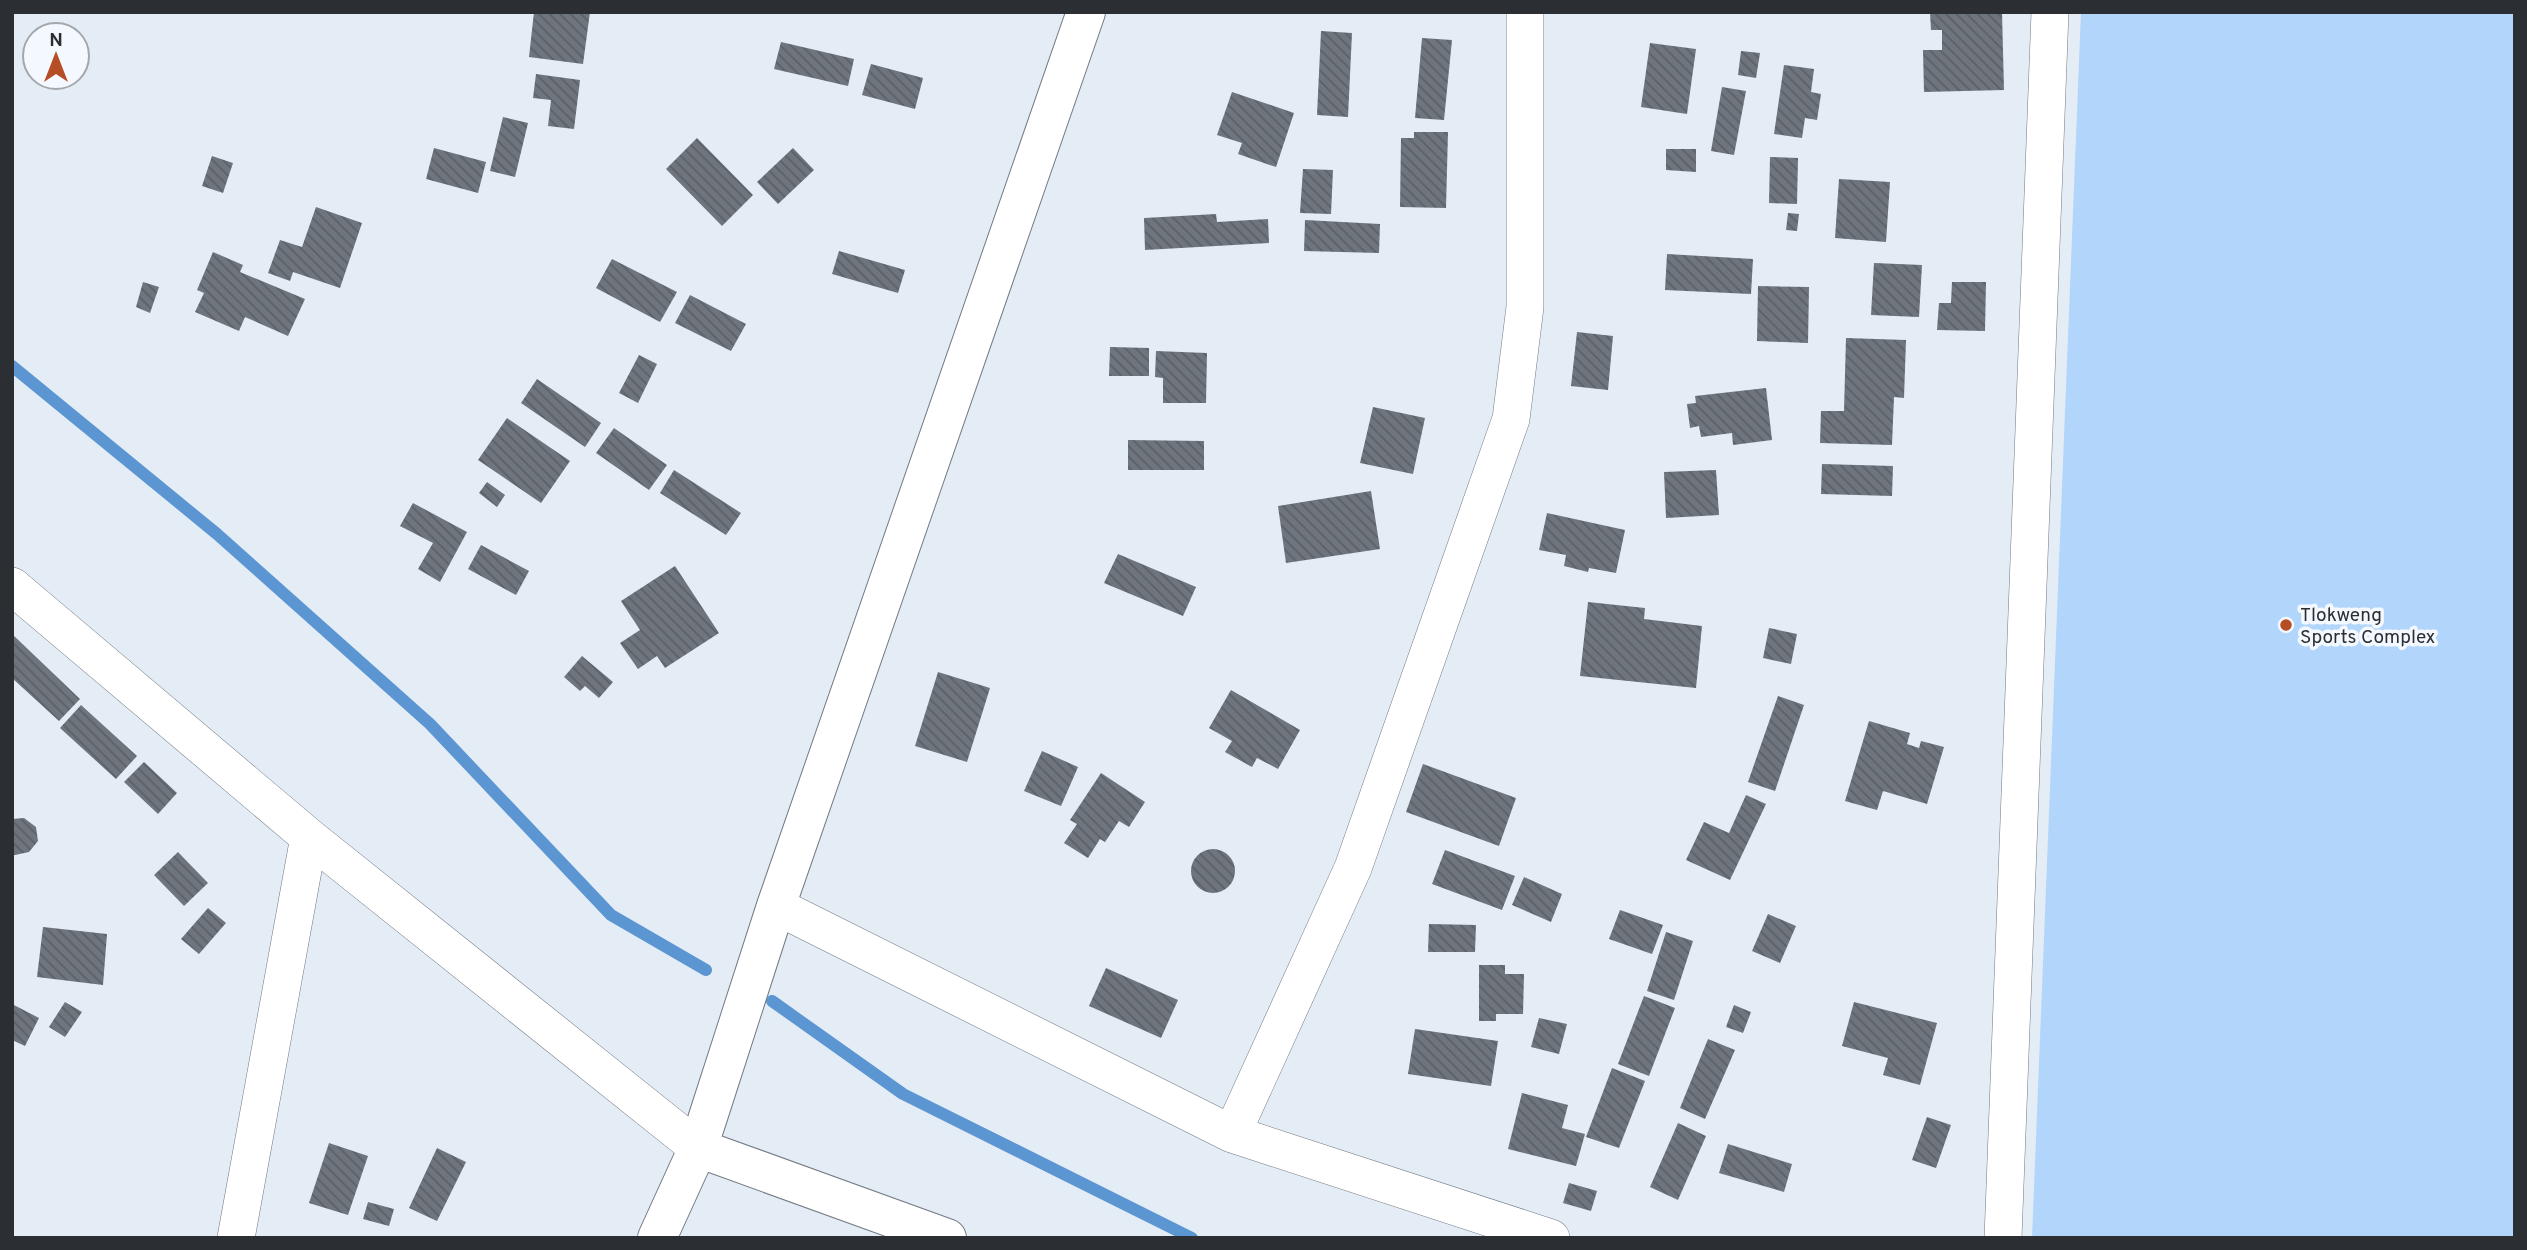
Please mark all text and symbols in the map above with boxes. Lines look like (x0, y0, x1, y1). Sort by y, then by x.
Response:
north arrow (21, 21, 91, 91)
text: N (49, 29, 63, 53)
place label: Tlokweng Sports Complex (2300, 604, 2436, 650)
marker: Tlokweng Sports Complex (2278, 617, 2294, 633)

